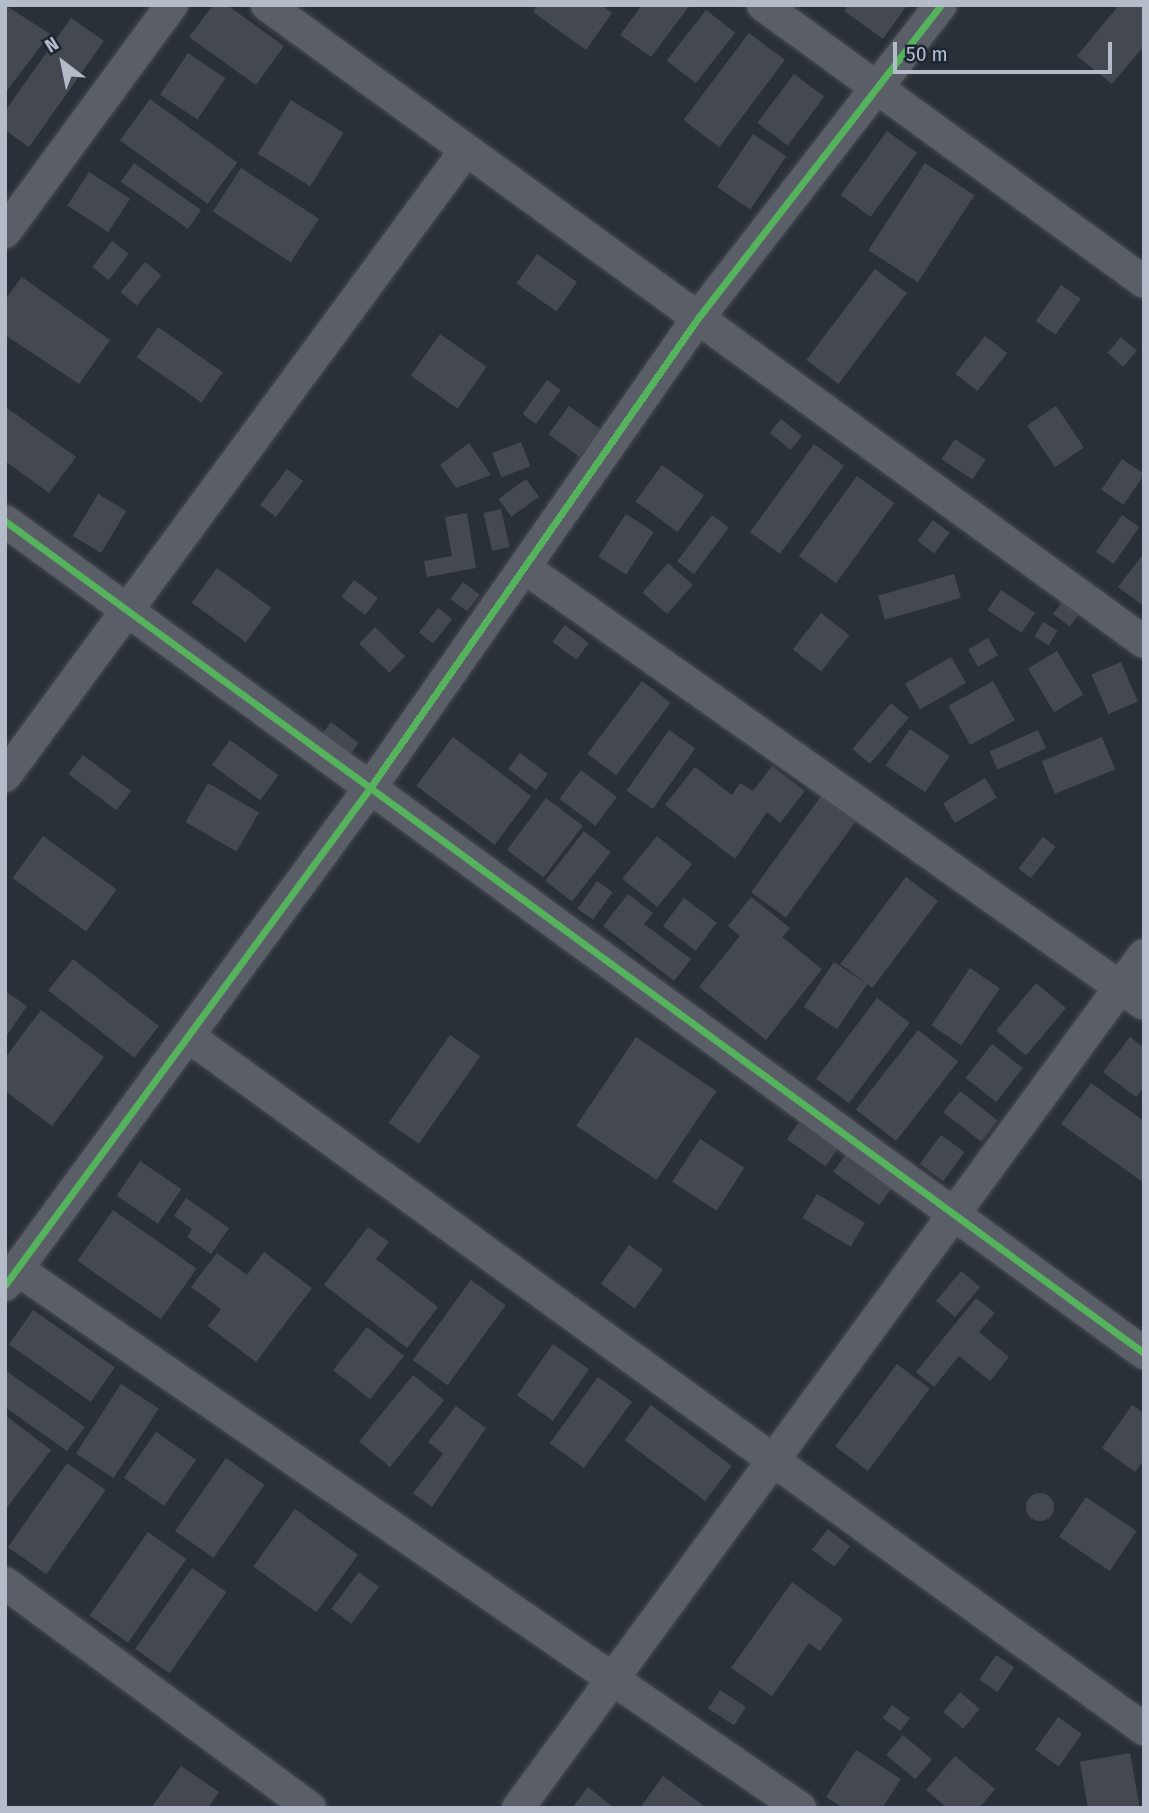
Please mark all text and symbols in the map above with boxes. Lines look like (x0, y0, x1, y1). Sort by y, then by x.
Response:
north arrow (28, 28, 98, 98)
scale bar (897, 28, 1116, 72)
text: N (41, 32, 63, 58)
text: 50 m (906, 41, 948, 67)

